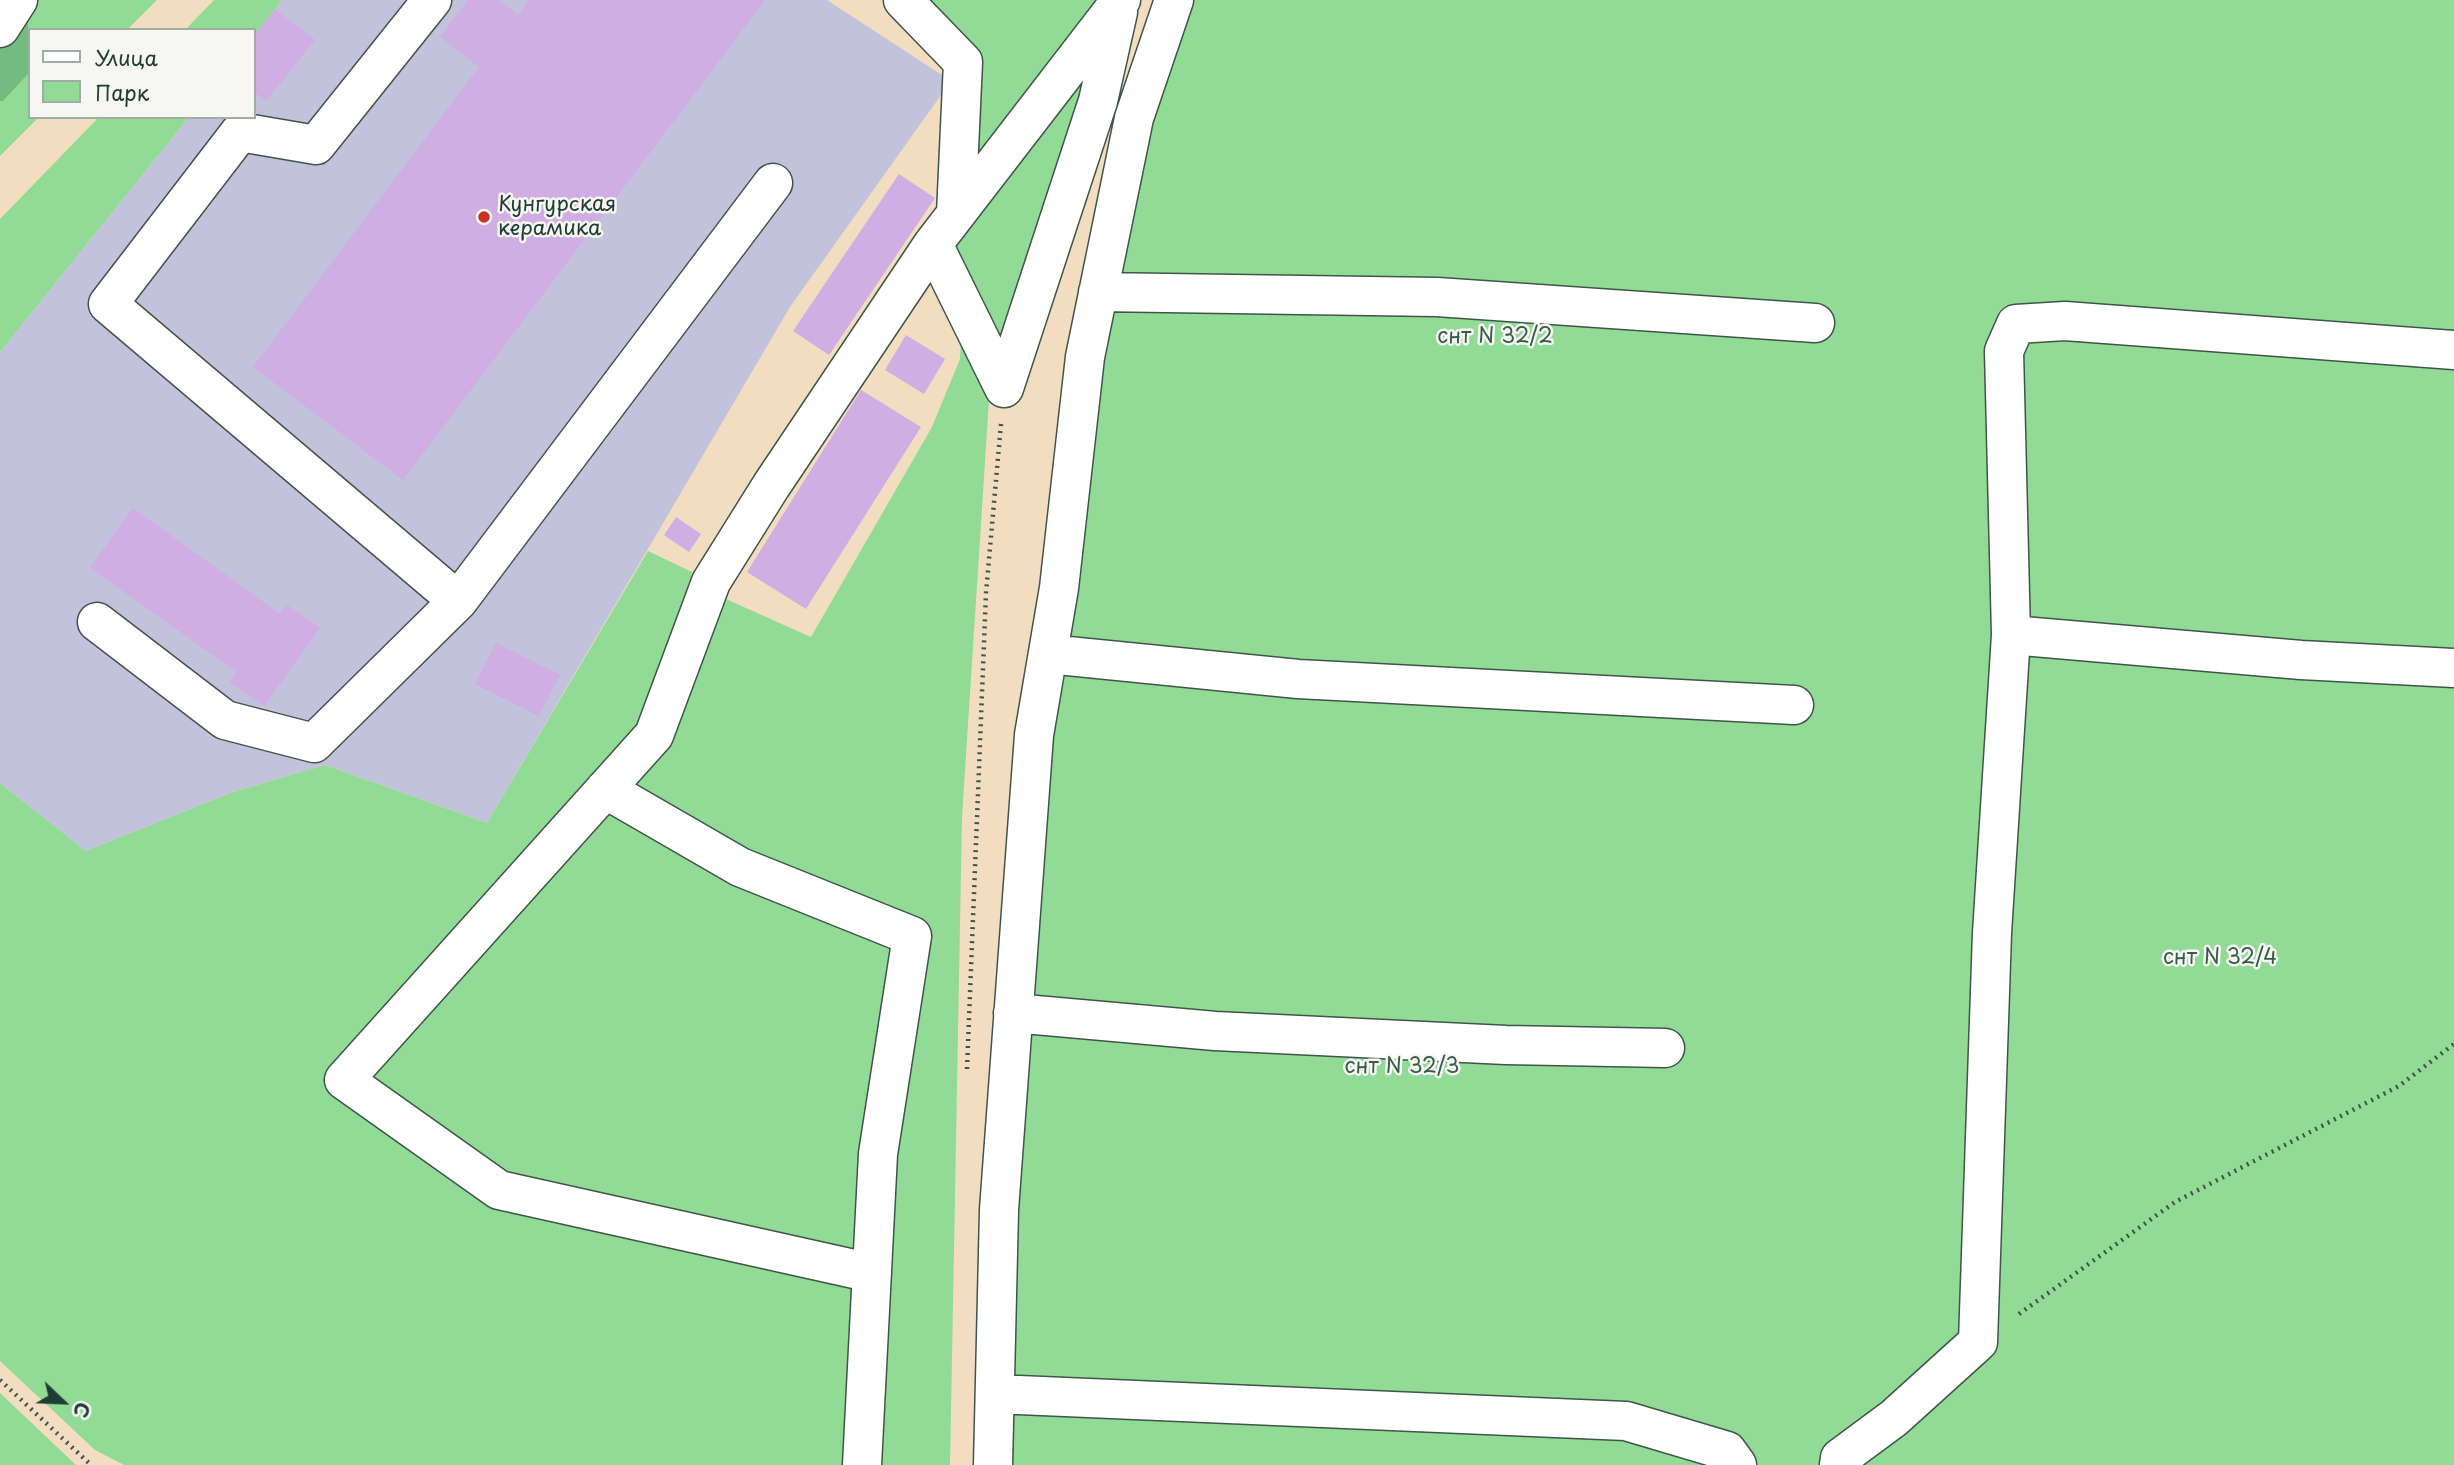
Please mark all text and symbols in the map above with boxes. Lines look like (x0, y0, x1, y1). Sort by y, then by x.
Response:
legend (28, 28, 256, 119)
text: Улица (95, 41, 158, 73)
text: Парк (95, 76, 149, 108)
place label: Кунгурская керамика (498, 192, 616, 242)
marker: Кунгурская керамика (476, 209, 492, 225)
park label: снт N 32/2 (1437, 324, 1553, 350)
park label: снт N 32/4 (2163, 945, 2277, 971)
park label: снт N 32/3 (1345, 1054, 1459, 1080)
north arrow (28, 1367, 98, 1437)
text: С (67, 1398, 98, 1422)

